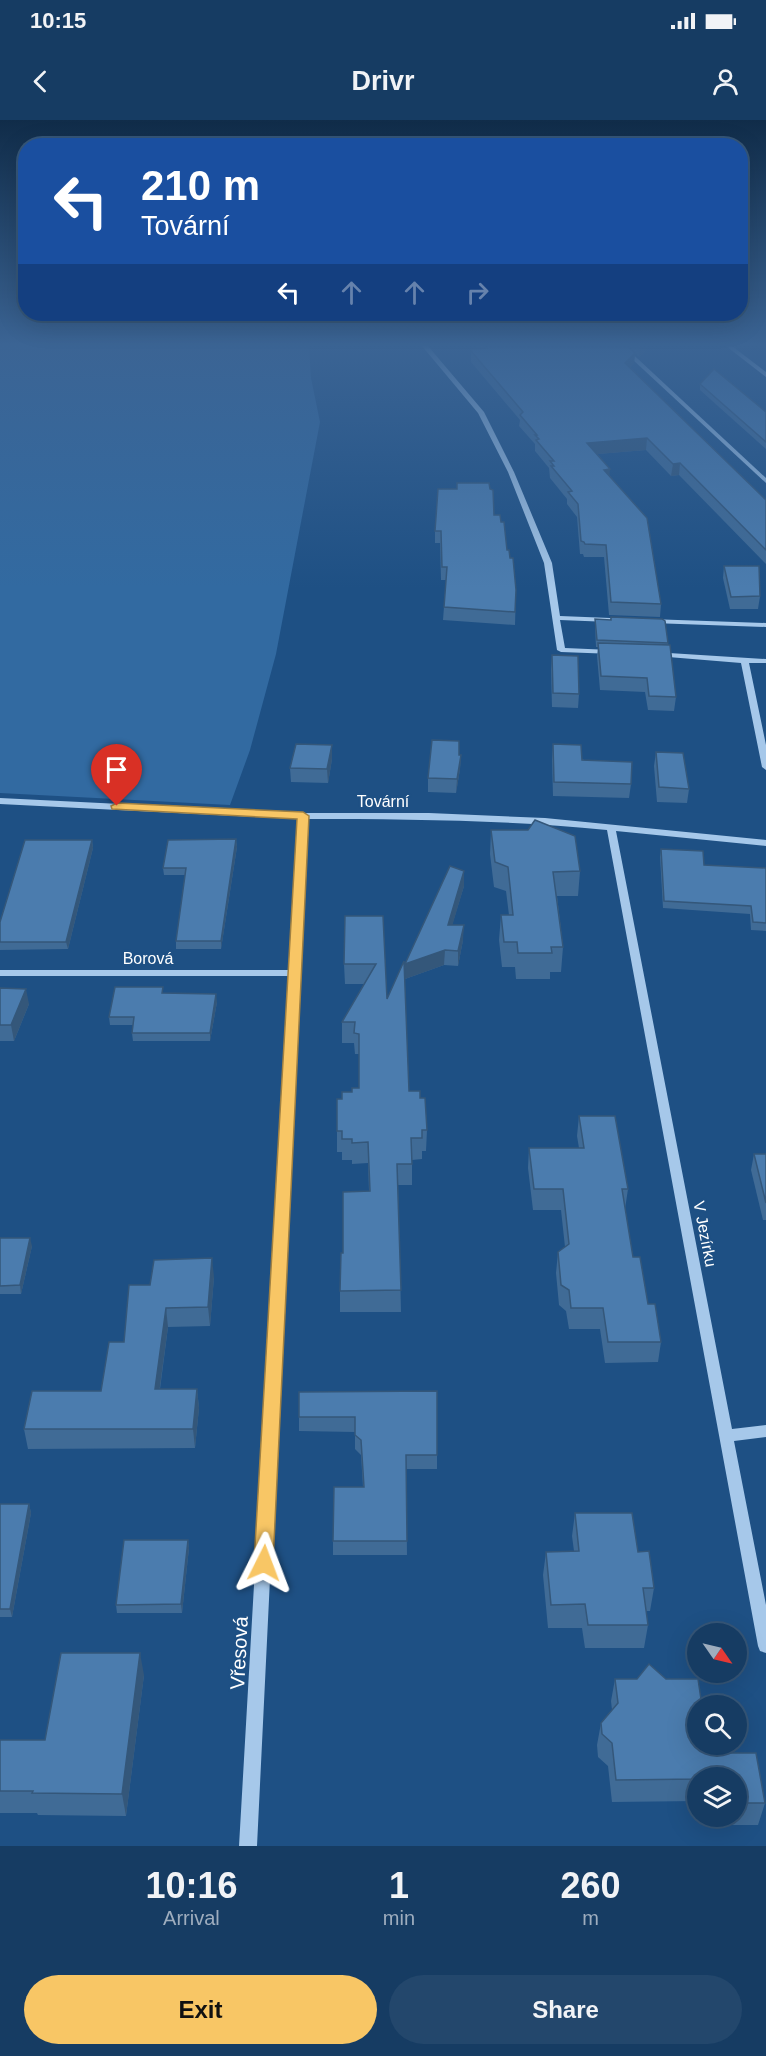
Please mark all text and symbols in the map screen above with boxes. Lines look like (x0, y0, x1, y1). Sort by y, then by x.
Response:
text: 10:15 (30, 8, 86, 33)
icon: back (24, 65, 57, 98)
icon: person (709, 65, 742, 98)
text: Drivr (351, 66, 415, 96)
icon: left (42, 162, 120, 240)
text: 210 m (141, 162, 260, 209)
text: Tovární (141, 211, 230, 241)
icon: left (272, 276, 305, 309)
icon: ahead (335, 276, 368, 309)
icon: ahead (398, 276, 431, 309)
icon: right (461, 276, 494, 309)
pin (91, 744, 142, 806)
icon: arrive (100, 753, 133, 786)
street label: Tovární (357, 793, 410, 810)
street label: Borová (123, 950, 173, 967)
street label: V Jezírku (690, 1200, 720, 1268)
position arrow (232, 1531, 296, 1595)
street label: Vřesová (226, 1615, 252, 1690)
north arrow (687, 1623, 747, 1683)
map controls (687, 1623, 747, 1827)
button: search (687, 1695, 747, 1755)
button: layers (687, 1767, 747, 1827)
text: 10:16 (145, 1865, 237, 1906)
text: 1 (389, 1865, 409, 1906)
text: 260 (560, 1865, 621, 1906)
text: Arrival (163, 1907, 220, 1929)
text: min (383, 1907, 415, 1929)
text: m (582, 1907, 599, 1929)
button: Exit (24, 1975, 377, 2044)
button: Share (389, 1975, 742, 2044)

